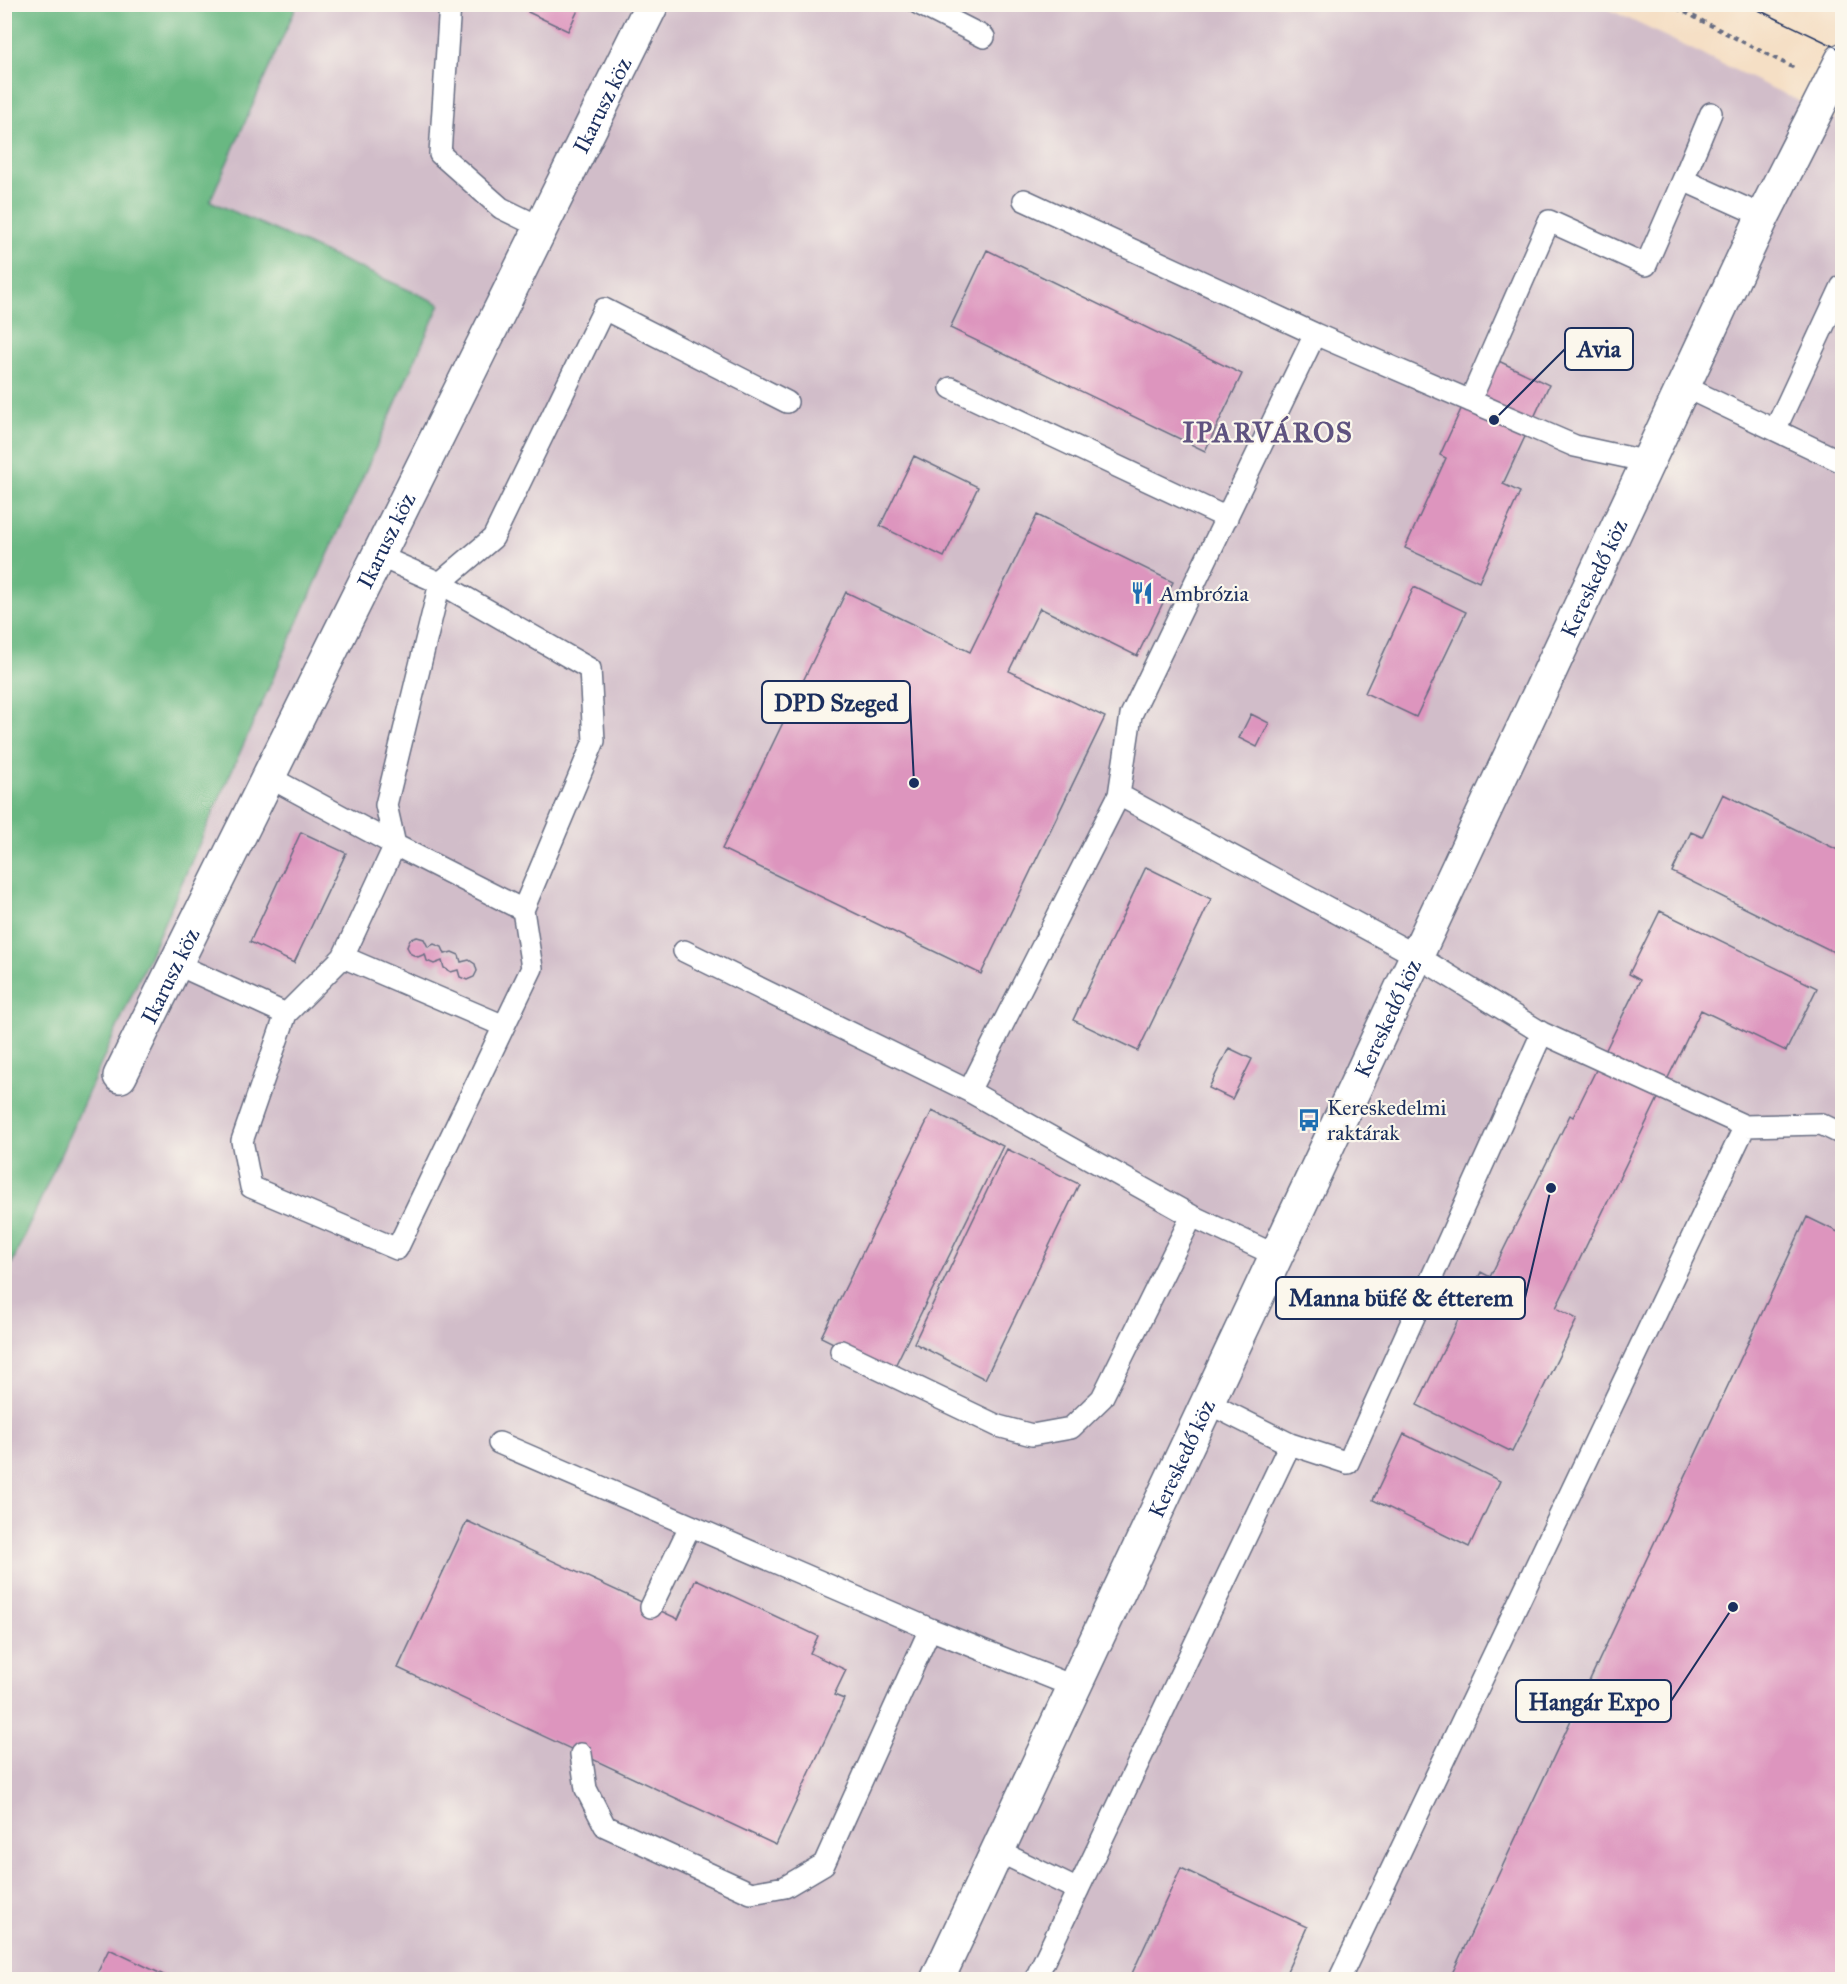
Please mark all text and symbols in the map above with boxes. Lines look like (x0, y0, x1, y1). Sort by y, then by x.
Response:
street label: Ikarusz köz (567, 53, 637, 157)
callout: Avia (1565, 328, 1633, 370)
text: Avia (1575, 334, 1622, 364)
district label: IPARVÁROS (1183, 415, 1353, 450)
street label: Ikarusz köz (351, 488, 421, 593)
street label: Kereskedő köz (1554, 515, 1633, 642)
restaurant icon: Ambrózia (1129, 580, 1155, 606)
place label: Ambrózia (1159, 580, 1249, 607)
callout: DPD Szeged (762, 681, 910, 723)
text: DPD Szeged (774, 688, 899, 718)
street label: Ikarusz köz (135, 923, 205, 1028)
street label: Kereskedő köz (1348, 955, 1427, 1082)
place label: Kereskedelmi raktárak (1327, 1094, 1447, 1146)
bus stop icon: Kereskedelmi raktárak (1296, 1107, 1322, 1133)
callout: Manna büfé & étterem (1276, 1277, 1525, 1319)
text: Manna büfé & étterem (1288, 1283, 1514, 1313)
street label: Kereskedő köz (1142, 1395, 1221, 1522)
callout: Hangár Expo (1516, 1680, 1671, 1722)
text: Hangár Expo (1528, 1687, 1660, 1717)

